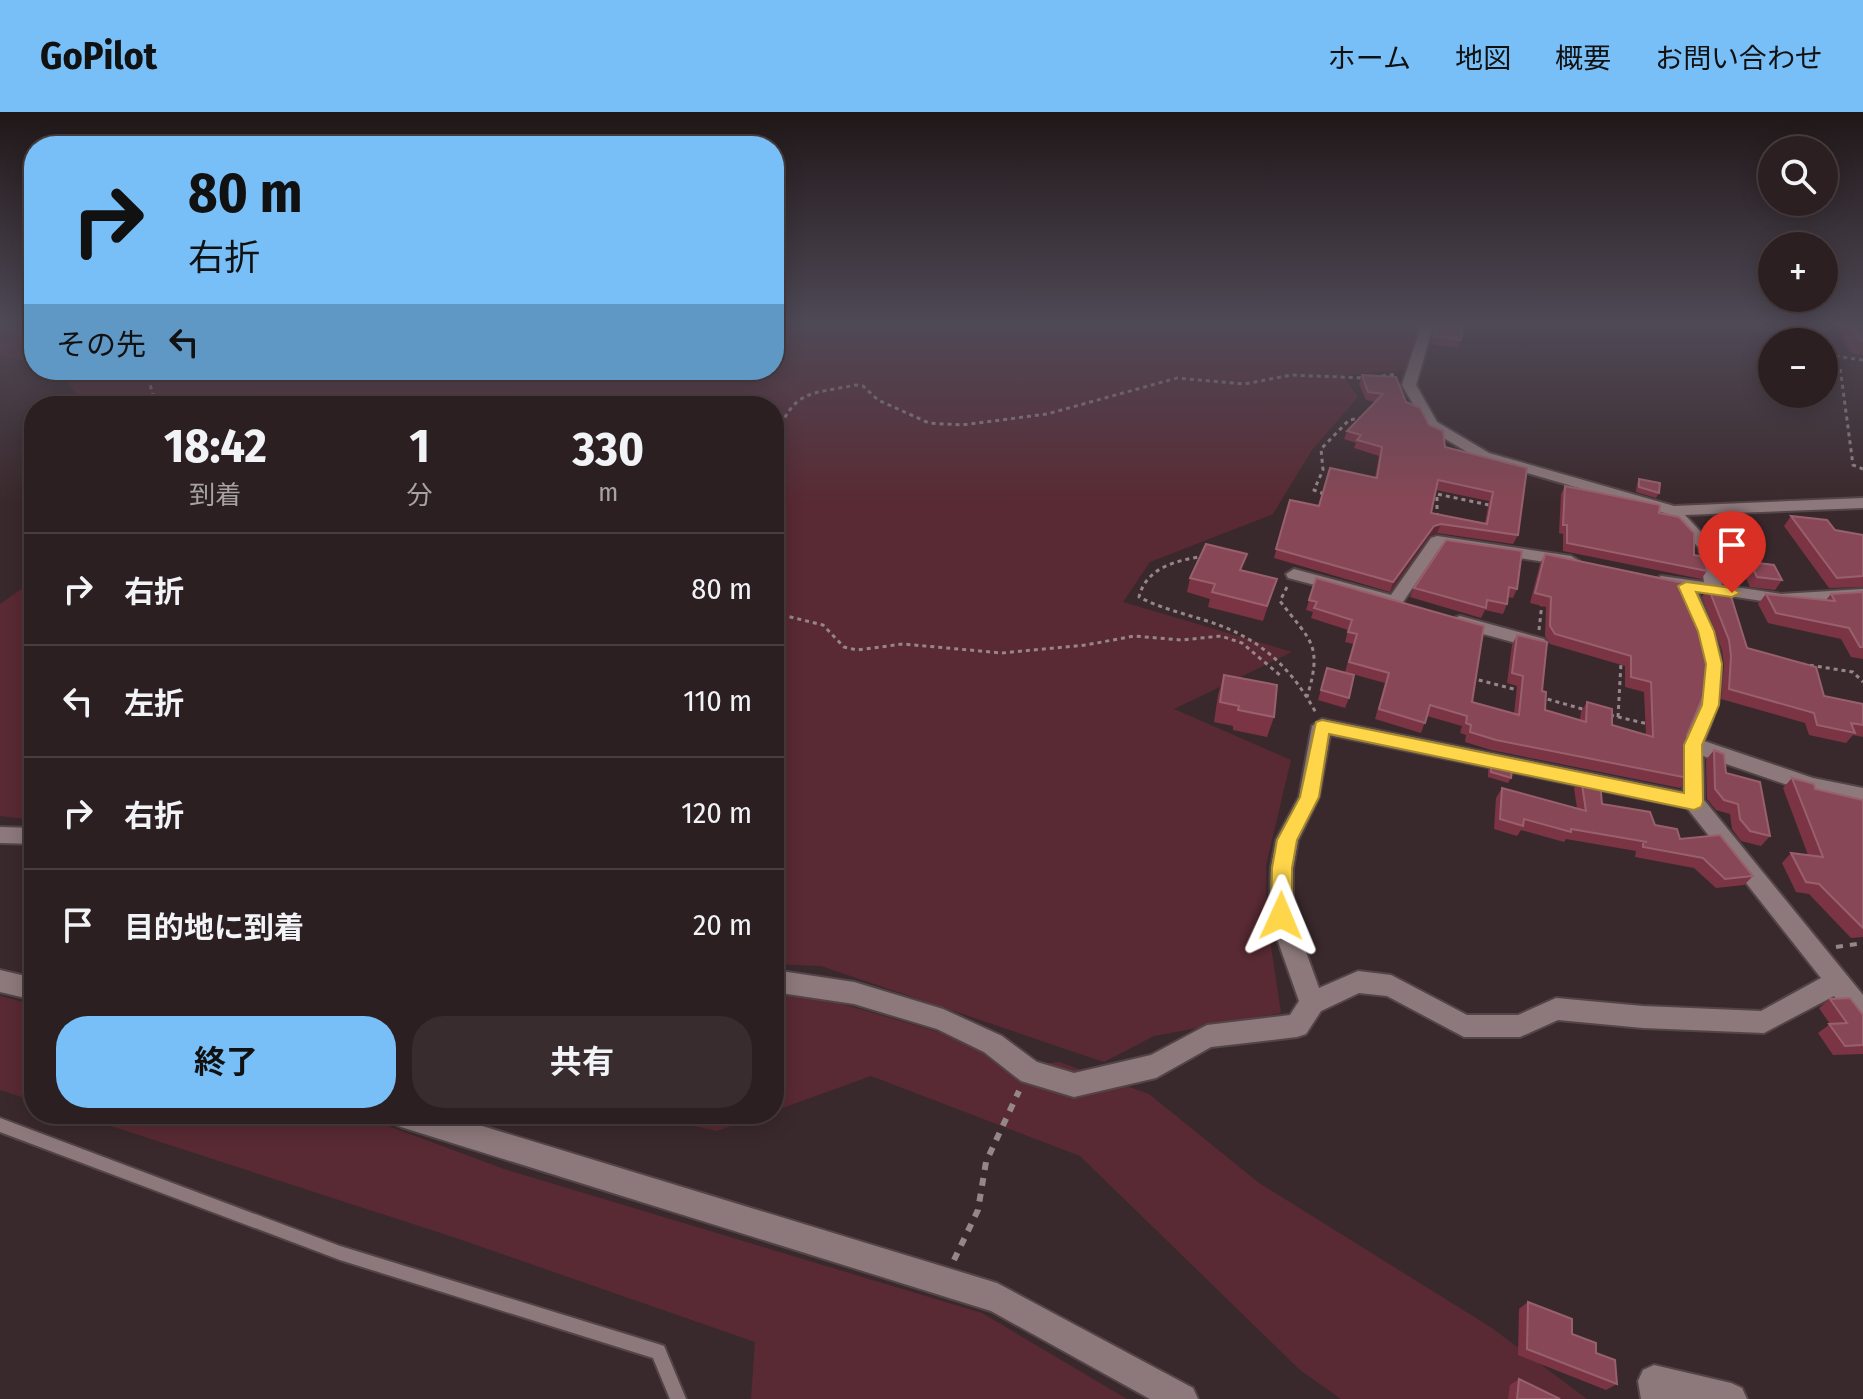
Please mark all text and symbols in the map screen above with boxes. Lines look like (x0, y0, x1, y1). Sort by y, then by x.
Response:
text: GoPilot (40, 33, 157, 79)
text: ホーム (1328, 42, 1411, 75)
text: 地図 (1455, 42, 1511, 75)
text: 概要 (1555, 42, 1611, 75)
text: お問い合わせ (1655, 42, 1823, 75)
map controls (1758, 136, 1838, 408)
button: search (1758, 136, 1838, 216)
text: 80 m (188, 160, 303, 227)
icon: right (56, 168, 160, 272)
button: + (1758, 232, 1838, 312)
text: 右折 (188, 236, 260, 280)
icon: left (162, 320, 206, 364)
text: その先 (56, 327, 146, 363)
button: − (1758, 328, 1838, 408)
text: 18:42 (164, 417, 267, 475)
text: 1 (409, 417, 430, 475)
text: 330 (572, 420, 644, 478)
text: m (598, 477, 618, 508)
text: 到着 (189, 480, 241, 511)
text: 分 (407, 480, 433, 511)
pin (1698, 511, 1766, 593)
icon: arrive (1710, 523, 1754, 567)
icon: right (56, 567, 100, 611)
text: 80 m (691, 571, 752, 607)
text: 右折 (124, 574, 184, 610)
icon: left (56, 679, 100, 723)
text: 110 m (683, 683, 752, 719)
text: 左折 (124, 686, 184, 722)
icon: right (56, 791, 100, 835)
text: 120 m (681, 795, 752, 831)
text: 右折 (124, 798, 184, 834)
position arrow (1239, 874, 1323, 958)
icon: arrive (56, 903, 100, 947)
text: 20 m (693, 907, 752, 943)
text: 目的地に到着 (124, 910, 304, 946)
button: 終了 (56, 1016, 396, 1108)
button: 共有 (412, 1016, 752, 1108)

